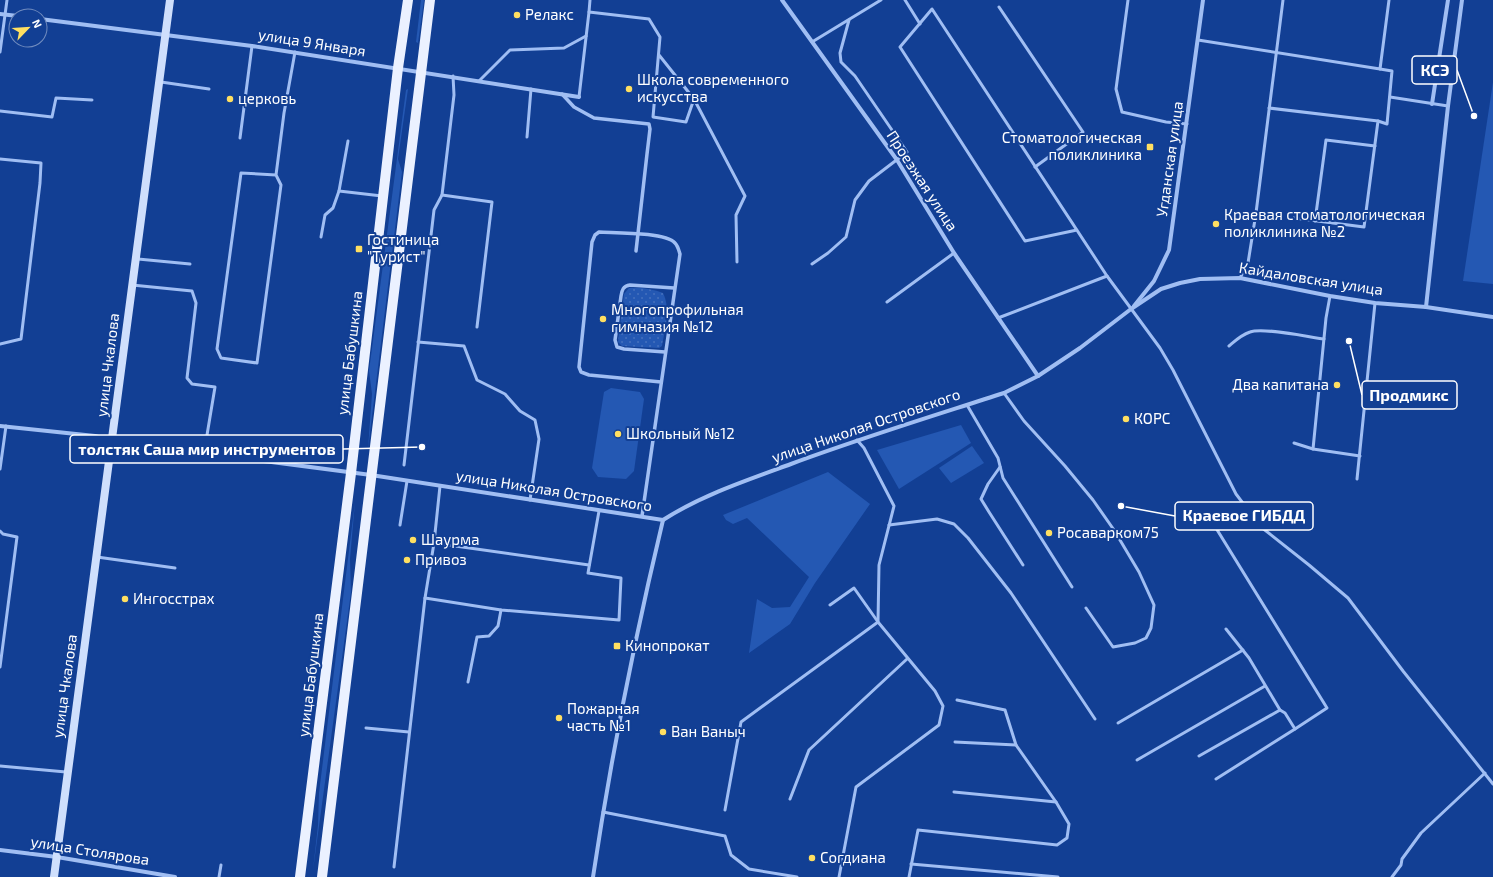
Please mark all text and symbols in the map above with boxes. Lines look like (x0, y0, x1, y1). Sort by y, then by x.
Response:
place label: Релакс (525, 5, 574, 23)
north arrow (8, 8, 48, 48)
marker: Релакс (512, 10, 522, 20)
text: N (30, 17, 45, 30)
street label: улица 9 Января (257, 25, 367, 60)
callout: КСЭ (1412, 56, 1457, 84)
text: КСЭ (1421, 60, 1449, 79)
place label: Школа современного искусства (637, 70, 789, 106)
marker: Школа современного искусства (624, 84, 634, 94)
place label: церковь (238, 89, 297, 107)
marker: церковь (225, 94, 235, 104)
street label: Угданская улица (1152, 100, 1187, 218)
street label: Проезжая улица (883, 127, 962, 235)
place label: Стоматологическая поликлиника (1002, 128, 1142, 163)
marker: Стоматологическая поликлиника (1145, 142, 1155, 152)
place label: Краевая стоматологическая поликлиника №2 (1224, 205, 1425, 240)
marker: Краевая стоматологическая поликлиника №2 (1211, 219, 1221, 229)
place label: Гостиница "Турист" (367, 230, 439, 266)
marker: Гостиница "Турист" (354, 244, 364, 254)
street label: Кайдаловская улица (1238, 258, 1384, 299)
street label: улица Бабушкина (332, 290, 367, 416)
place label: Многопрофильная гимназия №12 (611, 300, 744, 335)
street label: улица Чкалова (92, 312, 123, 418)
marker: Многопрофильная гимназия №12 (598, 314, 608, 324)
place label: Два капитана (1232, 375, 1329, 393)
marker: Два капитана (1332, 380, 1342, 390)
callout: Продмикс (1362, 381, 1457, 409)
street label: улица Николая Островского (769, 384, 963, 467)
text: Продмикс (1369, 385, 1449, 404)
place label: КОРС (1134, 409, 1171, 427)
marker: КОРС (1121, 414, 1131, 424)
place label: Школьный №12 (626, 424, 735, 442)
marker: Школьный №12 (613, 429, 623, 439)
callout: толстяк Саша мир инструментов (70, 435, 343, 463)
text: толстяк Саша мир инструментов (78, 439, 336, 458)
street label: улица Николая Островского (455, 466, 653, 515)
callout: Краевое ГИБДД (1175, 502, 1313, 530)
text: Краевое ГИБДД (1183, 505, 1306, 524)
place label: Росаварком75 (1057, 523, 1159, 541)
marker: Росаварком75 (1044, 528, 1054, 538)
place label: Шаурма (421, 530, 479, 549)
marker: Шаурма (408, 535, 418, 545)
place label: Привоз (415, 550, 467, 568)
marker: Привоз (402, 555, 412, 565)
place label: Ингосстрах (133, 589, 214, 607)
marker: Ингосстрах (120, 594, 130, 604)
street label: улица Бабушкина (293, 612, 328, 738)
street label: улица Чкалова (48, 633, 81, 739)
place label: Кинопрокат (625, 636, 710, 654)
marker: Кинопрокат (612, 641, 622, 651)
place label: Пожарная часть №1 (567, 699, 640, 734)
marker: Пожарная часть №1 (554, 713, 564, 723)
place label: Ван Ваныч (671, 722, 746, 740)
marker: Ван Ваныч (658, 727, 668, 737)
street label: улица Столярова (29, 832, 151, 869)
place label: Согдиана (820, 848, 886, 866)
marker: Согдиана (807, 853, 817, 863)

